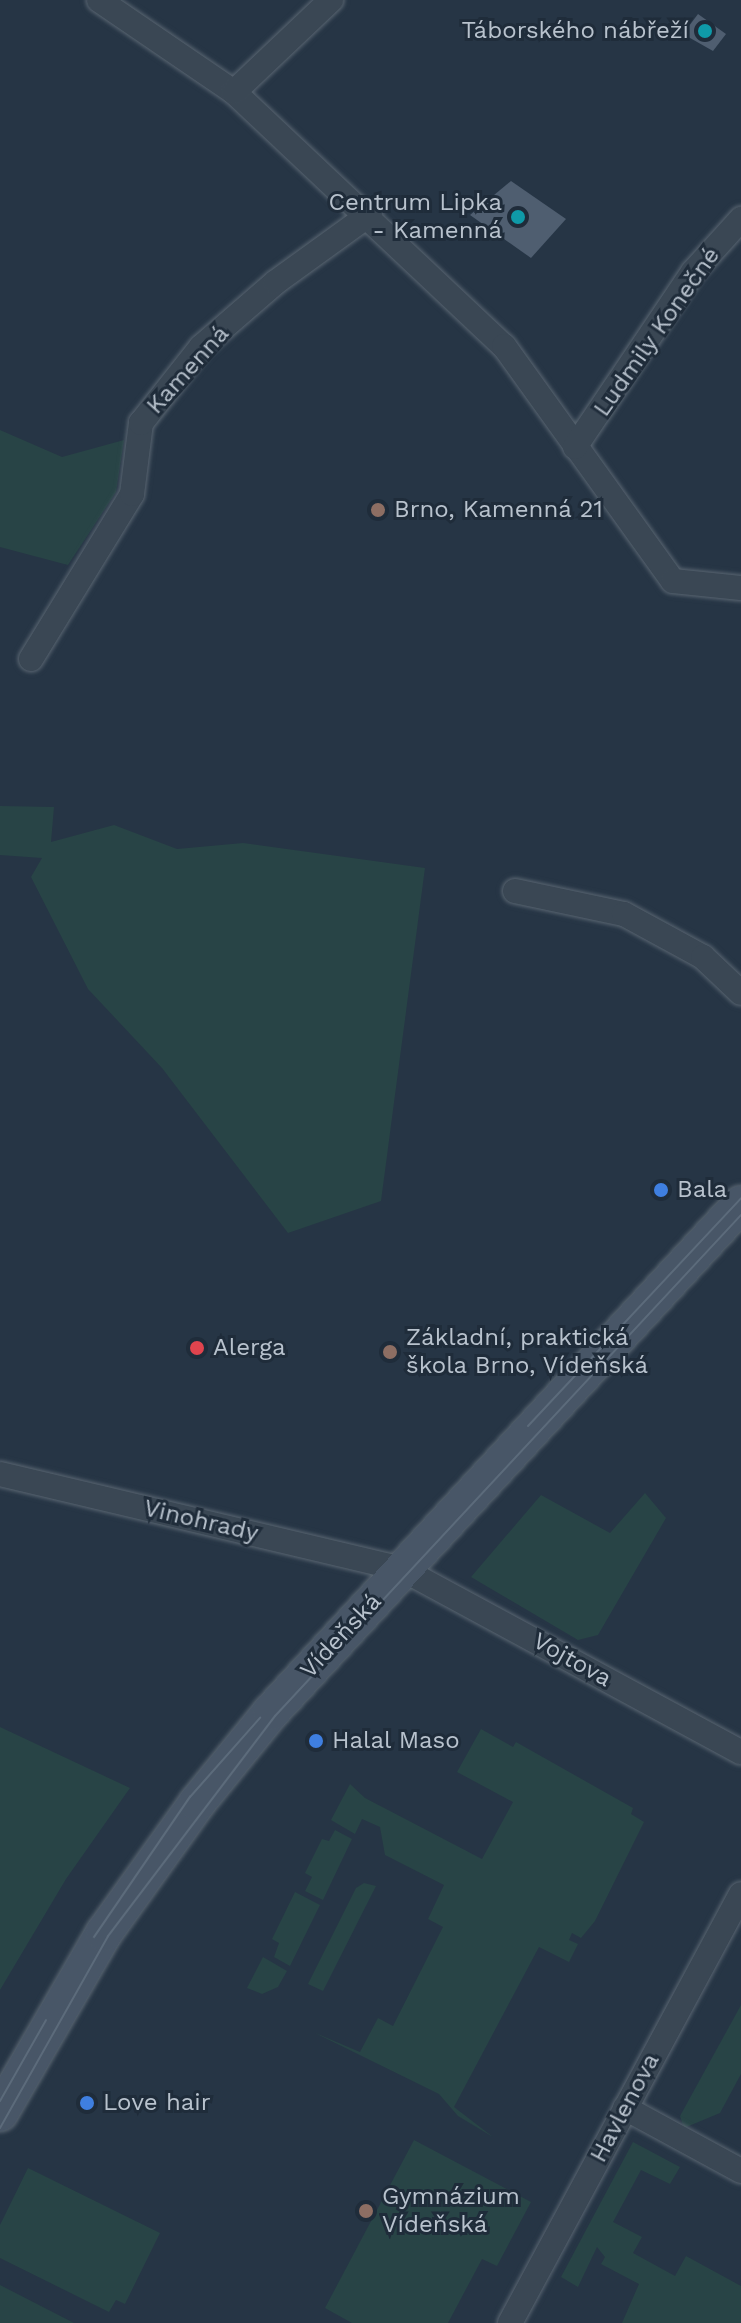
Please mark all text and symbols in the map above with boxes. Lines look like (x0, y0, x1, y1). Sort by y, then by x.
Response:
place label: Táborského nábřeží (462, 17, 689, 45)
marker: Táborského nábřeží (696, 22, 714, 40)
place label: Centrum Lipka - Kamenná (329, 189, 502, 245)
marker: Centrum Lipka - Kamenná (509, 208, 527, 226)
street label: Ludmily Konečné (588, 242, 726, 422)
street label: Kamenná (141, 320, 235, 420)
place label: Brno, Kamenná 21 (394, 496, 603, 524)
marker: Brno, Kamenná 21 (369, 501, 387, 519)
place label: Bala (677, 1176, 727, 1204)
marker: Bala (652, 1181, 670, 1199)
place label: Základní, praktická škola Brno, Vídeňská (406, 1324, 649, 1380)
place label: Alerga (213, 1334, 286, 1362)
marker: Alerga (188, 1339, 206, 1357)
marker: Základní, praktická škola Brno, Vídeňská (381, 1343, 399, 1361)
street label: Vinohrady (141, 1494, 261, 1548)
street label: Vídeňská (295, 1588, 387, 1684)
street label: Vojtova (528, 1627, 616, 1693)
place label: Halal Maso (332, 1727, 460, 1755)
marker: Halal Maso (307, 1732, 325, 1750)
street label: Havlenova (584, 2049, 666, 2167)
place label: Love hair (103, 2089, 211, 2117)
marker: Love hair (78, 2094, 96, 2112)
place label: Gymnázium Vídeňská (382, 2183, 520, 2239)
marker: Gymnázium Vídeňská (357, 2202, 375, 2220)

